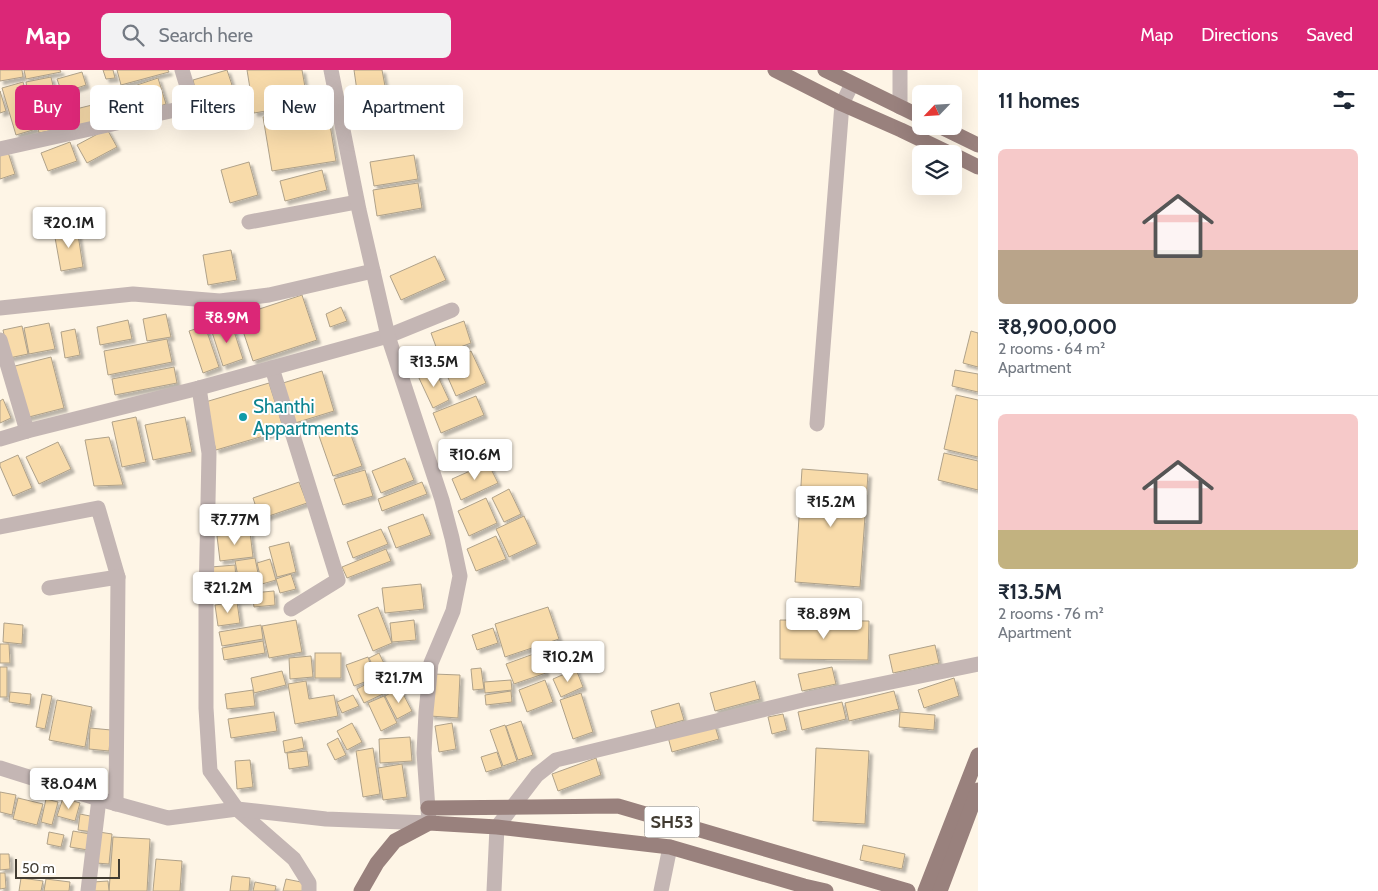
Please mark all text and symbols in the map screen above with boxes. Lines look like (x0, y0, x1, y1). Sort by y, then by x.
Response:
search box (101, 13, 451, 58)
text: Map (25, 21, 71, 50)
icon: search (119, 21, 147, 49)
text: Search here (159, 24, 253, 47)
text: Map (1140, 24, 1173, 46)
text: Directions (1201, 24, 1278, 46)
text: Saved (1306, 24, 1353, 46)
chip: Buy (15, 85, 80, 130)
chip: Rent (90, 85, 162, 130)
chip: Filters (172, 85, 254, 130)
chip: New (264, 85, 334, 130)
chip: Apartment (344, 85, 463, 130)
north arrow (912, 85, 962, 135)
map controls (912, 85, 962, 195)
icon: filters (1330, 86, 1358, 114)
text: 11 homes (998, 88, 1080, 113)
button: layers (912, 145, 962, 195)
icon: home (1133, 181, 1223, 271)
pin: ₹20.1M (28, 206, 110, 249)
text: ₹20.1M (44, 213, 94, 232)
pin: ₹8.9M (192, 302, 262, 344)
text: ₹8.9M (205, 308, 249, 327)
text: ₹8,900,000 (998, 314, 1117, 339)
text: 2 rooms · 64 m² (998, 339, 1105, 358)
pin: ₹13.5M (393, 346, 475, 388)
text: ₹13.5M (410, 352, 458, 371)
text: Apartment (998, 358, 1071, 377)
place label: Shanthi Appartments (253, 395, 359, 440)
marker: Shanthi Appartments (237, 411, 249, 423)
pin: ₹10.6M (434, 438, 516, 481)
text: ₹10.6M (449, 445, 501, 464)
icon: home (1133, 447, 1223, 537)
pin: ₹15.2M (790, 486, 872, 528)
text: ₹15.2M (807, 492, 855, 511)
pin: ₹7.77M (194, 504, 276, 546)
text: ₹7.77M (210, 510, 260, 529)
pin: ₹21.2M (187, 572, 269, 614)
text: ₹21.2M (204, 578, 252, 597)
text: ₹13.5M (998, 579, 1062, 604)
pin: ₹8.89M (783, 598, 865, 640)
text: ₹8.89M (797, 604, 851, 623)
text: 2 rooms · 76 m² (998, 604, 1104, 623)
text: Apartment (998, 623, 1071, 642)
pin: ₹10.2M (527, 640, 609, 683)
text: ₹10.2M (542, 647, 594, 666)
pin: ₹21.7M (358, 662, 440, 704)
text: ₹21.7M (375, 668, 423, 687)
pin: ₹8.04M (28, 768, 110, 810)
text: ₹8.04M (41, 774, 97, 793)
road number: SH53 (644, 806, 700, 838)
scale bar (15, 856, 120, 879)
text: 50 m (22, 859, 55, 877)

